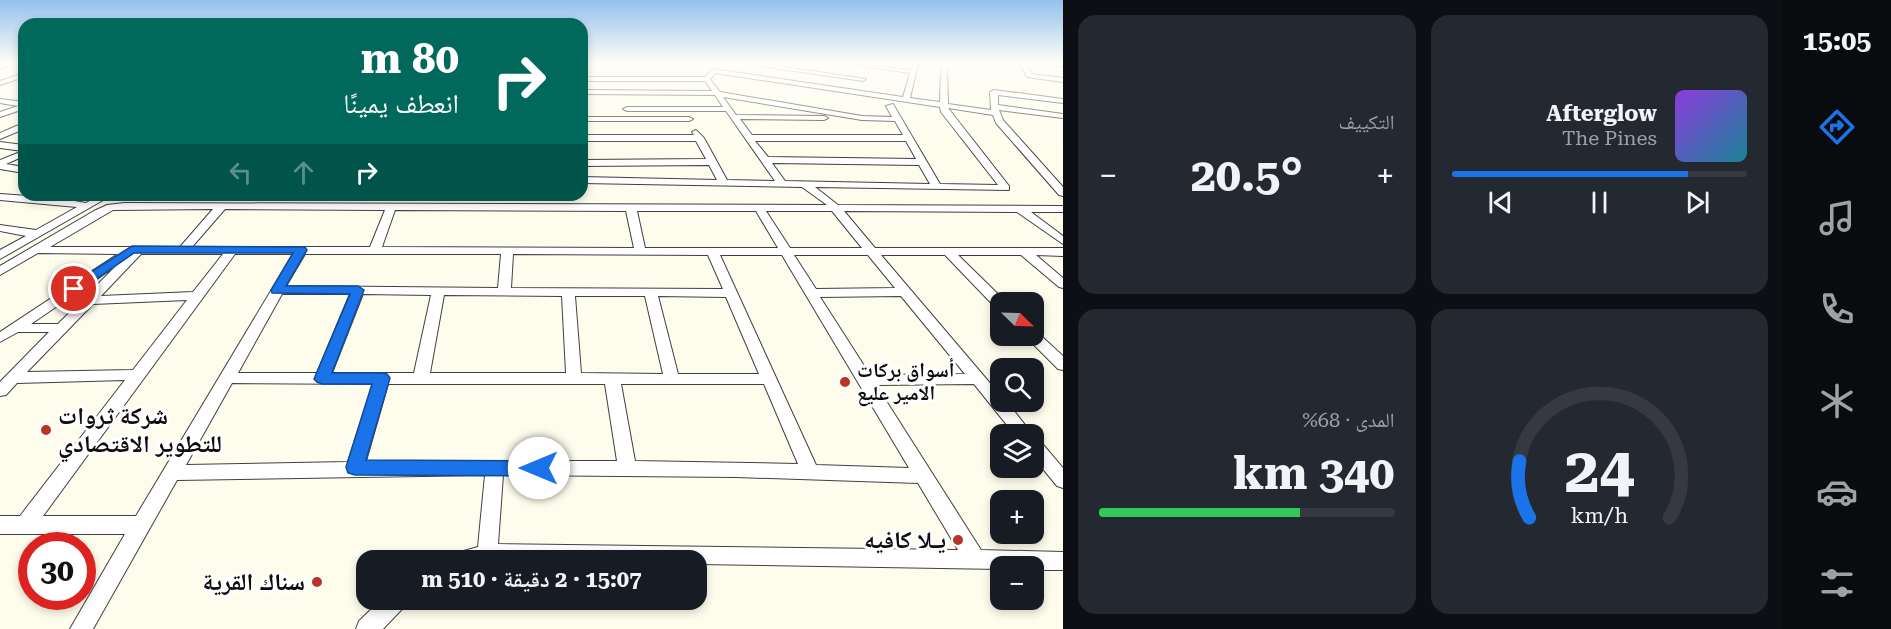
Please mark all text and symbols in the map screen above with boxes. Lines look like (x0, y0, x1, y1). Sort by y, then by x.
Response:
text: 15:05 (1803, 25, 1871, 57)
text: 80 m (361, 34, 459, 83)
icon: right (480, 42, 558, 120)
text: انعطف يمينًا (343, 88, 459, 120)
text: Afterglow (1546, 101, 1657, 126)
icon: directions (1816, 106, 1858, 148)
text: التكييف (1338, 110, 1395, 134)
text: The Pines (1562, 126, 1657, 150)
text: 20.5° (1191, 149, 1303, 202)
icon: left (224, 156, 257, 189)
icon: ahead (287, 156, 320, 189)
icon: right (350, 156, 383, 189)
text: − (1099, 156, 1117, 195)
text: + (1376, 156, 1394, 195)
icon: previous (1484, 186, 1517, 219)
icon: pause (1583, 186, 1616, 219)
icon: next (1681, 186, 1714, 219)
icon: music (1816, 197, 1858, 239)
pin (48, 263, 99, 314)
icon: arrive (57, 272, 90, 305)
icon: phone (1816, 288, 1858, 330)
north arrow (990, 292, 1044, 346)
map controls (990, 292, 1044, 610)
place label: أسواق بركات الامير عليع (857, 357, 954, 407)
button: search (990, 358, 1044, 412)
marker: أسواق بركات الامير عليع (838, 375, 852, 389)
icon: climate (1816, 380, 1858, 422)
place label: شركة ثروات للتطوير الاقتصادي (58, 402, 222, 463)
text: المدى · 68% (1302, 408, 1395, 432)
marker: شركة ثروات للتطوير الاقتصادي (39, 423, 53, 437)
button: layers (990, 424, 1044, 478)
text: 24 (1564, 434, 1634, 507)
position arrow (507, 436, 571, 500)
text: 340 km (1233, 447, 1395, 500)
icon: car (1816, 471, 1858, 513)
button: + (990, 490, 1044, 544)
text: km/h (1571, 504, 1628, 529)
place label: يـلا كافيه (864, 526, 946, 554)
speed limit sign: 30 (18, 532, 96, 610)
marker: يـلا كافيه (951, 533, 965, 547)
button: − (990, 556, 1044, 610)
icon: filters (1816, 562, 1858, 604)
text: 15:07 · 2 دقيقة · 510 m (421, 567, 642, 592)
place label: سناك القرية (203, 568, 305, 596)
marker: سناك القرية (310, 575, 324, 589)

